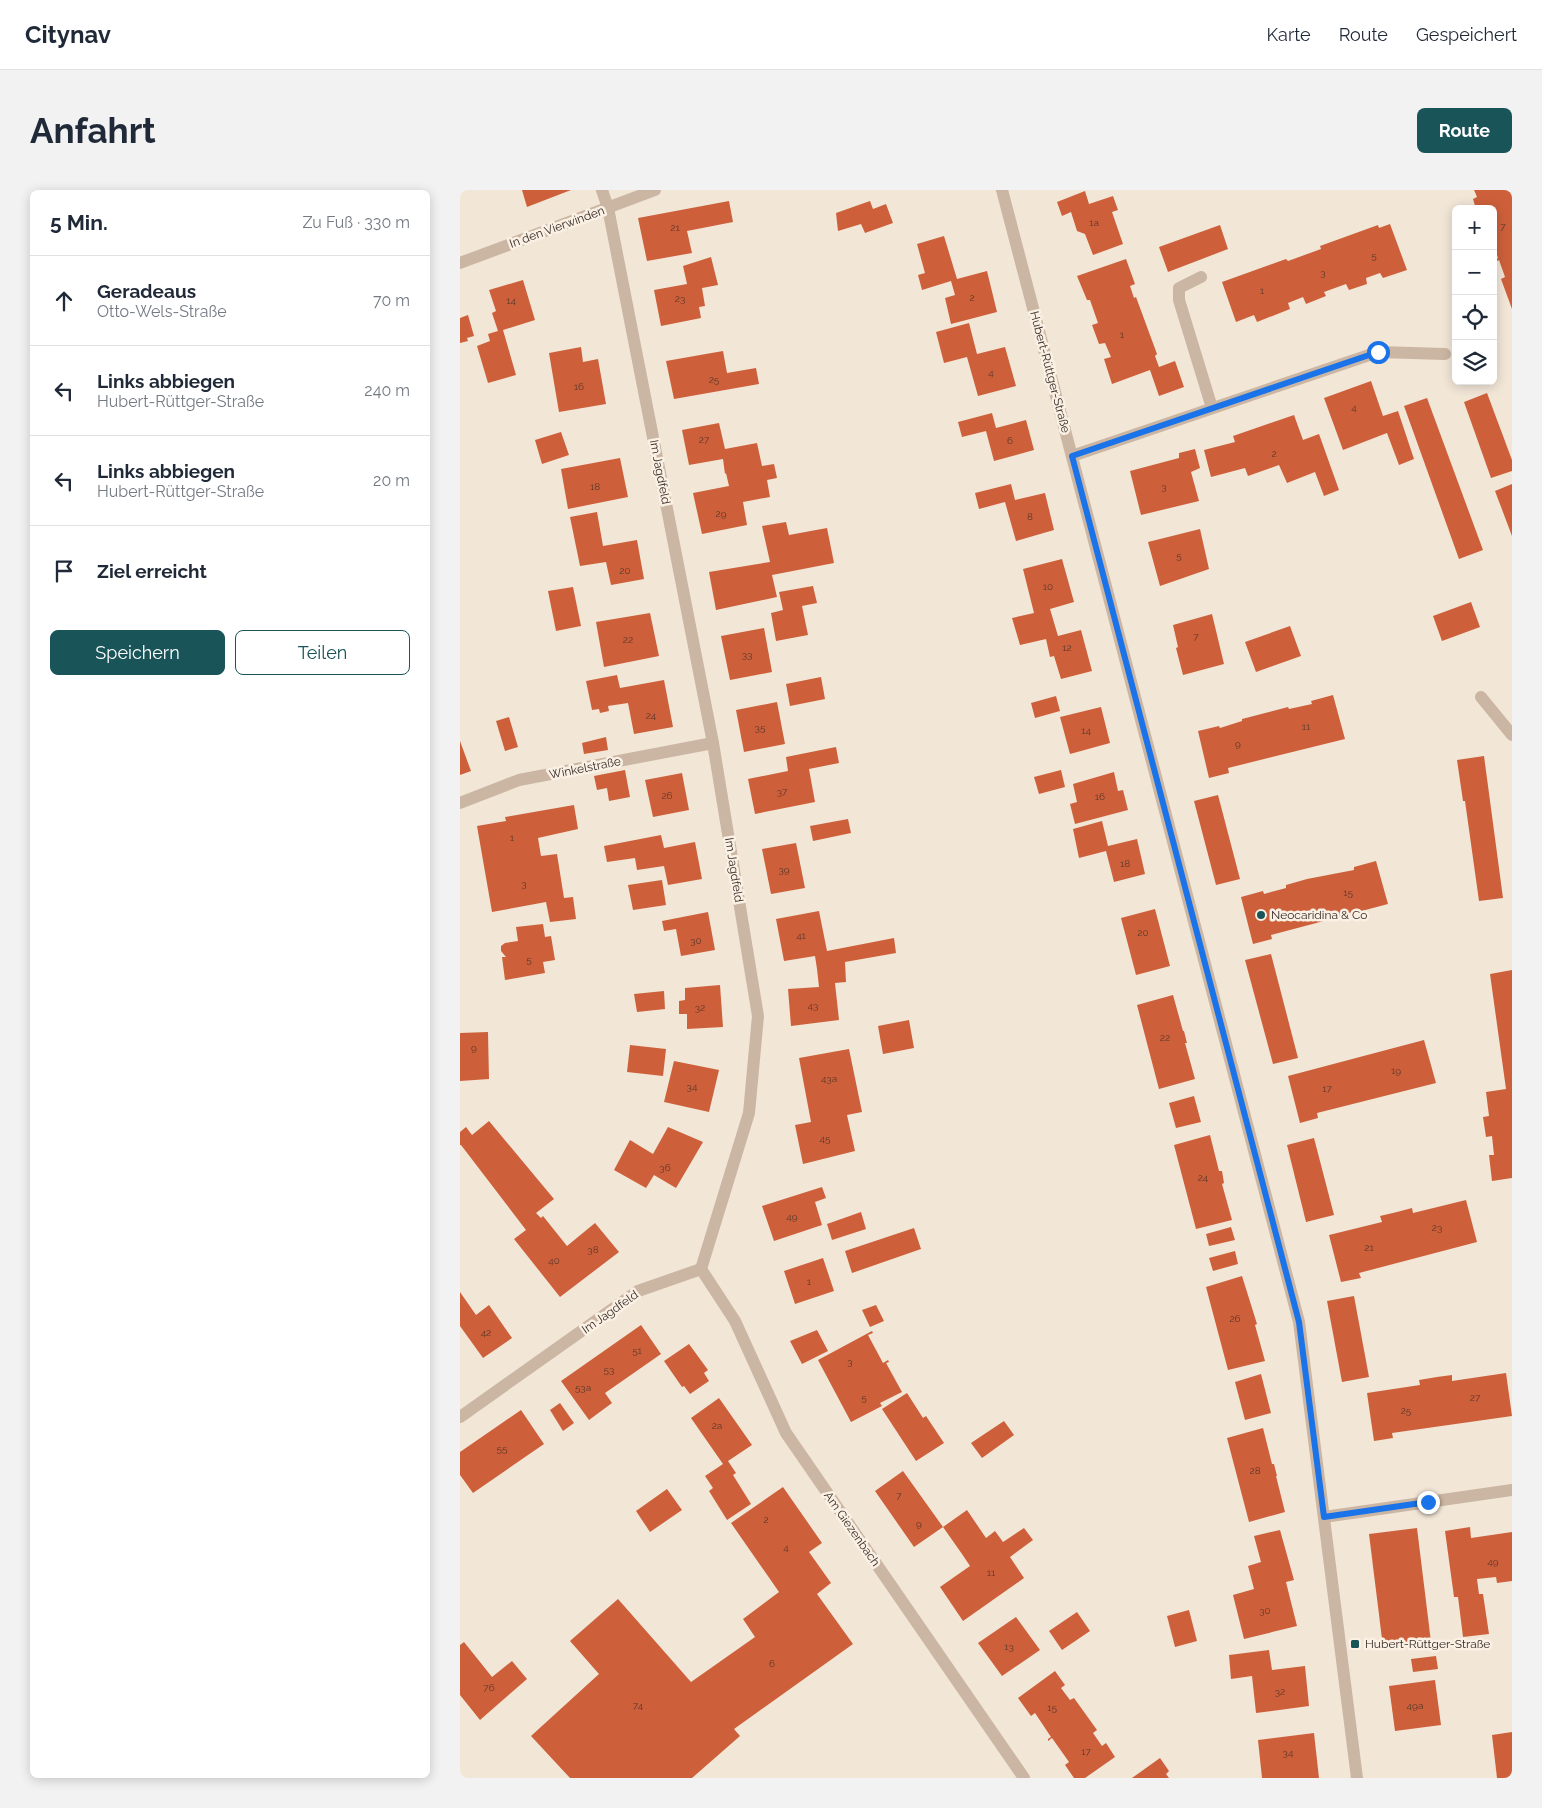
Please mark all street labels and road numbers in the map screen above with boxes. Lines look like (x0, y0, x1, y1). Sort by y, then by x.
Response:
street label: In den Vierwinden (508, 203, 606, 251)
street label: Hubert-Rüttger-Straße (1027, 310, 1073, 434)
street label: Im Jagdfeld (647, 439, 673, 505)
street label: Winkelstraße (548, 754, 622, 782)
street label: Im Jagdfeld (722, 837, 746, 903)
street label: Im Jagdfeld (579, 1288, 641, 1336)
street label: Am Giezenbach (821, 1489, 883, 1569)

